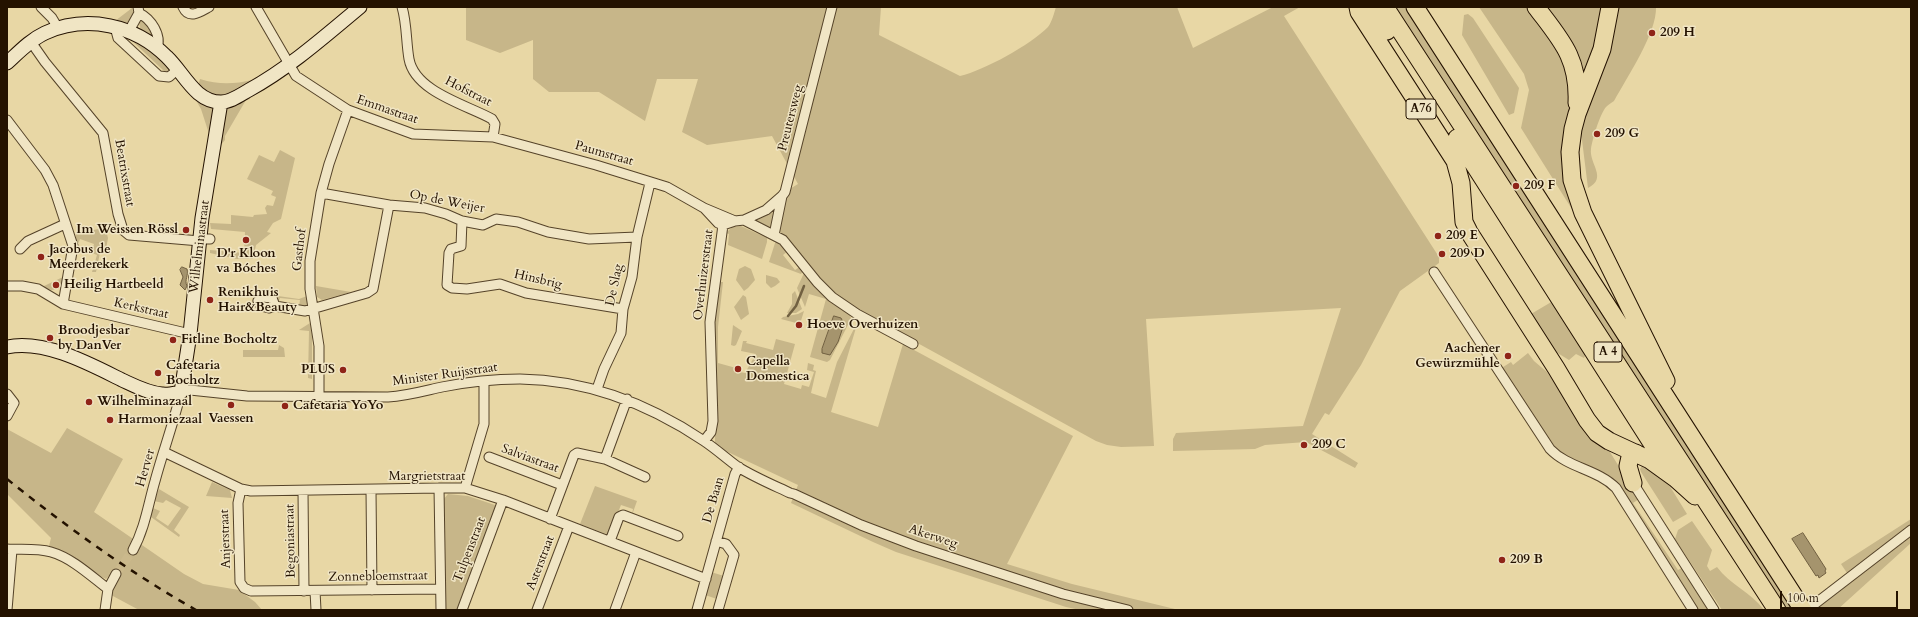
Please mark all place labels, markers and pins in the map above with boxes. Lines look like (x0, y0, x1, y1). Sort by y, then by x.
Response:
place label: 209 H (1660, 25, 1695, 41)
marker: 209 H (1647, 28, 1657, 38)
place label: 209 G (1605, 126, 1639, 142)
marker: 209 G (1592, 129, 1602, 139)
place label: 209 F (1524, 178, 1555, 194)
marker: 209 F (1511, 181, 1521, 191)
place label: Im Weissen Rössl (76, 222, 178, 238)
marker: Im Weissen Rössl (181, 225, 191, 235)
place label: 209 E (1446, 228, 1478, 244)
marker: 209 E (1433, 231, 1443, 241)
marker: D'r Kloon va Bóches (241, 235, 251, 245)
place label: Jacobus de Meerderekerk (49, 242, 129, 273)
place label: D'r Kloon va Bóches (216, 246, 276, 277)
place label: 209 D (1450, 246, 1485, 262)
marker: 209 D (1437, 249, 1447, 259)
marker: Jacobus de Meerderekerk (36, 252, 46, 262)
place label: Heilig Hartbeeld (64, 277, 164, 293)
marker: Heilig Hartbeeld (51, 280, 61, 290)
place label: Renikhuis Hair&Beauty (218, 285, 297, 316)
marker: Renikhuis Hair&Beauty (205, 295, 215, 305)
place label: Hoeve Overhuizen (807, 317, 918, 333)
marker: Hoeve Overhuizen (794, 320, 804, 330)
place label: Broodjesbar by DanVer (58, 323, 130, 354)
place label: Fitline Bocholtz (181, 332, 277, 348)
marker: Broodjesbar by DanVer (45, 333, 55, 343)
marker: Fitline Bocholtz (168, 335, 178, 345)
place label: Aachener Gewürzmühle (1415, 341, 1500, 372)
marker: Aachener Gewürzmühle (1503, 351, 1513, 361)
place label: Capella Domestica (746, 354, 809, 385)
place label: Cafetaria Bocholtz (166, 358, 220, 389)
place label: PLUS (301, 362, 335, 378)
marker: Capella Domestica (733, 364, 743, 374)
marker: PLUS (338, 365, 348, 375)
marker: Cafetaria Bocholtz (153, 368, 163, 378)
place label: Wilhelminazaal (97, 394, 192, 410)
marker: Wilhelminazaal (84, 397, 94, 407)
place label: Cafetaria YoYo (293, 398, 383, 414)
marker: Vaessen (226, 400, 236, 410)
marker: Cafetaria YoYo (280, 401, 290, 411)
place label: Vaessen (208, 411, 254, 427)
place label: Harmoniezaal (118, 412, 202, 428)
marker: Harmoniezaal (105, 415, 115, 425)
place label: 209 C (1312, 437, 1346, 453)
marker: 209 C (1299, 440, 1309, 450)
place label: 209 B (1510, 552, 1543, 568)
marker: 209 B (1497, 555, 1507, 565)

